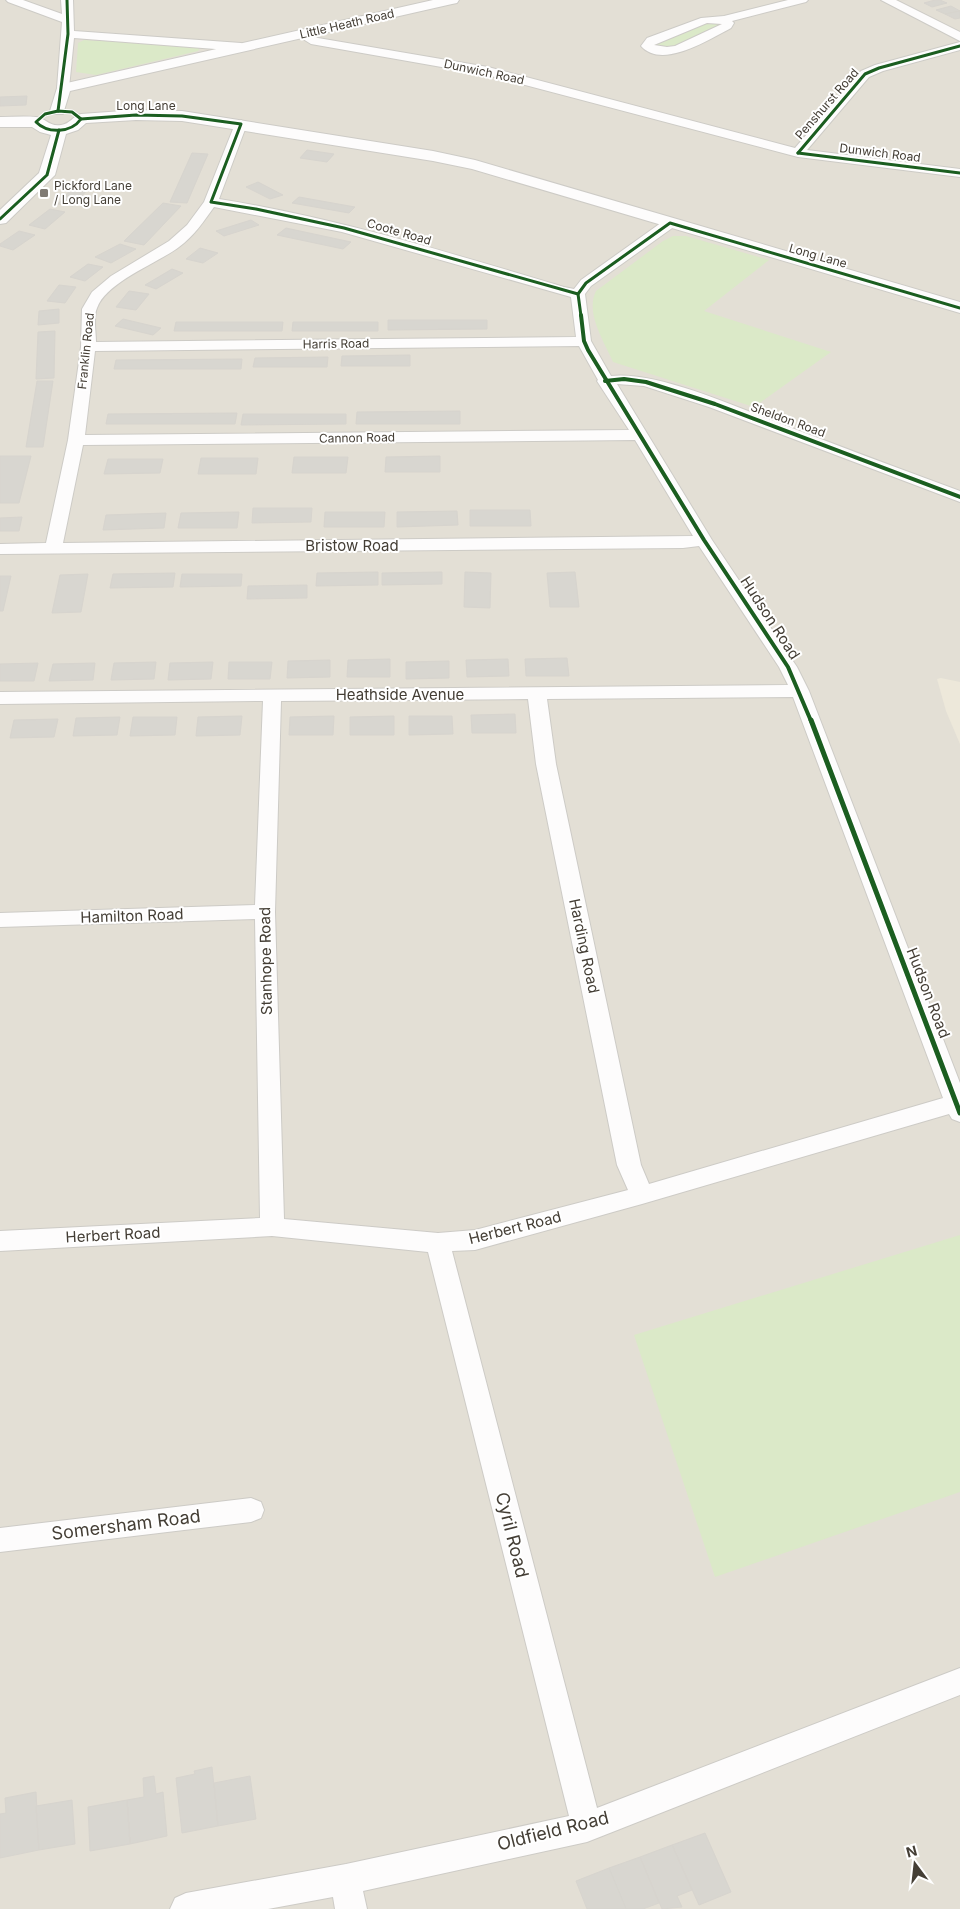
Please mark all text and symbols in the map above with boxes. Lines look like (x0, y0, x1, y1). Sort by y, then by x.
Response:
street label: Little Heath Road (298, 5, 396, 42)
street label: Dunwich Road (443, 56, 526, 87)
street label: Penshurst Road (792, 65, 862, 142)
street label: Long Lane (116, 98, 176, 113)
street label: Dunwich Road (839, 140, 922, 165)
place label: Pickford Lane / Long Lane (54, 178, 132, 207)
marker: Pickford Lane / Long Lane (38, 187, 50, 199)
street label: Coote Road (365, 215, 433, 248)
street label: Long Lane (788, 240, 849, 271)
street label: Franklin Road (74, 312, 97, 390)
street label: Harris Road (303, 335, 369, 352)
street label: Sheldon Road (749, 399, 828, 440)
street label: Cannon Road (319, 429, 395, 446)
street label: Bristow Road (305, 536, 399, 555)
street label: Hudson Road (736, 573, 804, 663)
street label: Heathside Avenue (336, 685, 464, 704)
street label: Harding Road (565, 897, 604, 995)
street label: Hamilton Road (80, 904, 184, 927)
street label: Stanhope Road (255, 907, 276, 1015)
street label: Hudson Road (903, 945, 954, 1041)
street label: Herbert Road (467, 1207, 563, 1248)
street label: Herbert Road (65, 1223, 161, 1246)
street label: Cyril Road (492, 1490, 533, 1580)
street label: Somersham Road (50, 1505, 202, 1544)
street label: Oldfield Road (495, 1806, 611, 1855)
north arrow (890, 1839, 940, 1889)
text: N (904, 1841, 919, 1861)

